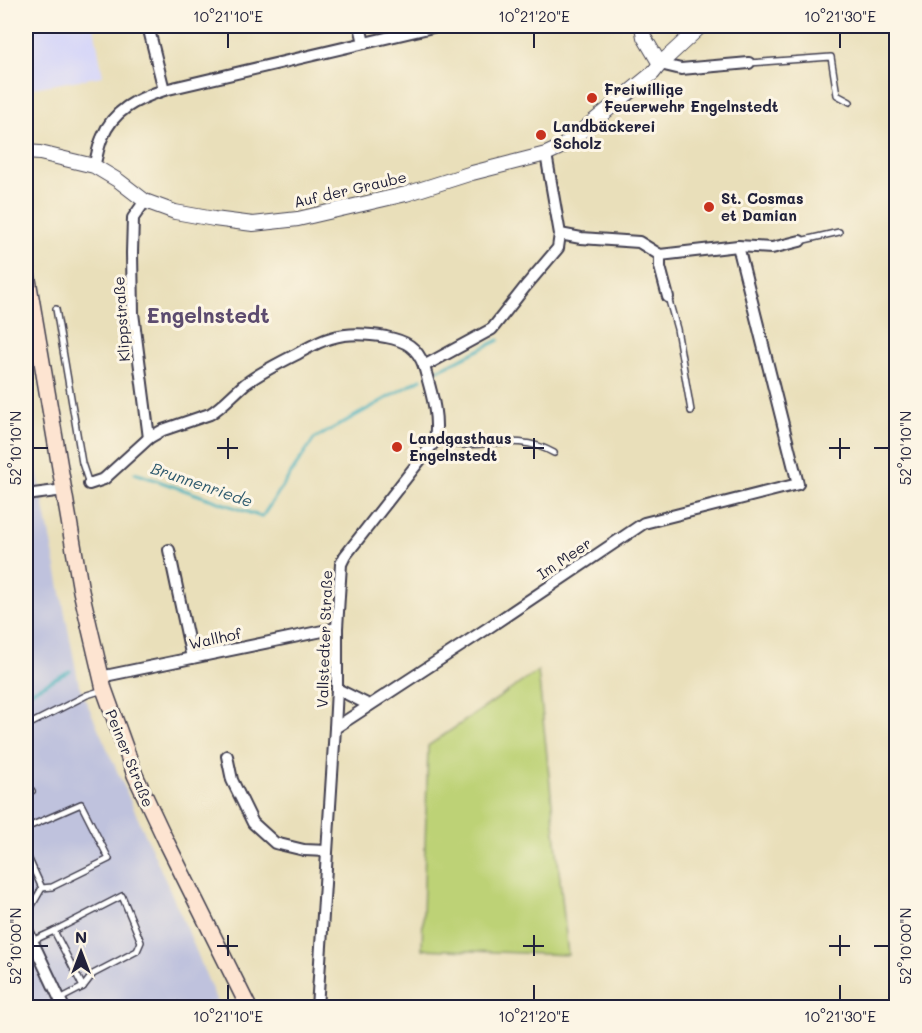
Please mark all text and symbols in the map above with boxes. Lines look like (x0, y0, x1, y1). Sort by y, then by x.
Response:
text: 10°21'10"E (193, 6, 263, 26)
text: 10°21'20"E (498, 6, 570, 26)
text: 10°21'30"E (804, 6, 876, 26)
place label: Freiwillige Feuerwehr Engelnstedt (604, 79, 779, 116)
marker: Freiwillige Feuerwehr Engelnstedt (585, 91, 599, 105)
place label: Landbäckerei Scholz (553, 116, 656, 153)
marker: Landbäckerei Scholz (534, 128, 548, 142)
street label: Auf der Graube (292, 166, 408, 212)
place label: St. Cosmas et Damian (721, 188, 804, 225)
marker: St. Cosmas et Damian (702, 200, 716, 214)
street label: Klippstraße (108, 276, 134, 362)
district label: Engelnstedt (146, 301, 270, 328)
text: 52°10'10"N (5, 411, 25, 485)
text: 52°10'10"N (895, 411, 915, 485)
place label: Landgasthaus Engelnstedt (409, 428, 511, 465)
marker: Landgasthaus Engelnstedt (390, 440, 404, 454)
water label: Brunnenriede (148, 457, 256, 511)
street label: Im Meer (533, 533, 595, 583)
street label: Vallstedter Straße (312, 570, 336, 708)
street label: Wallhof (187, 622, 244, 653)
street label: Peiner Straße (101, 706, 159, 810)
text: 52°10'00"N (5, 907, 25, 985)
text: 52°10'00"N (895, 907, 915, 985)
north arrow (51, 922, 111, 982)
text: N (75, 926, 87, 947)
text: 10°21'10"E (193, 1006, 263, 1026)
text: 10°21'20"E (498, 1006, 570, 1026)
text: 10°21'30"E (804, 1006, 876, 1026)

